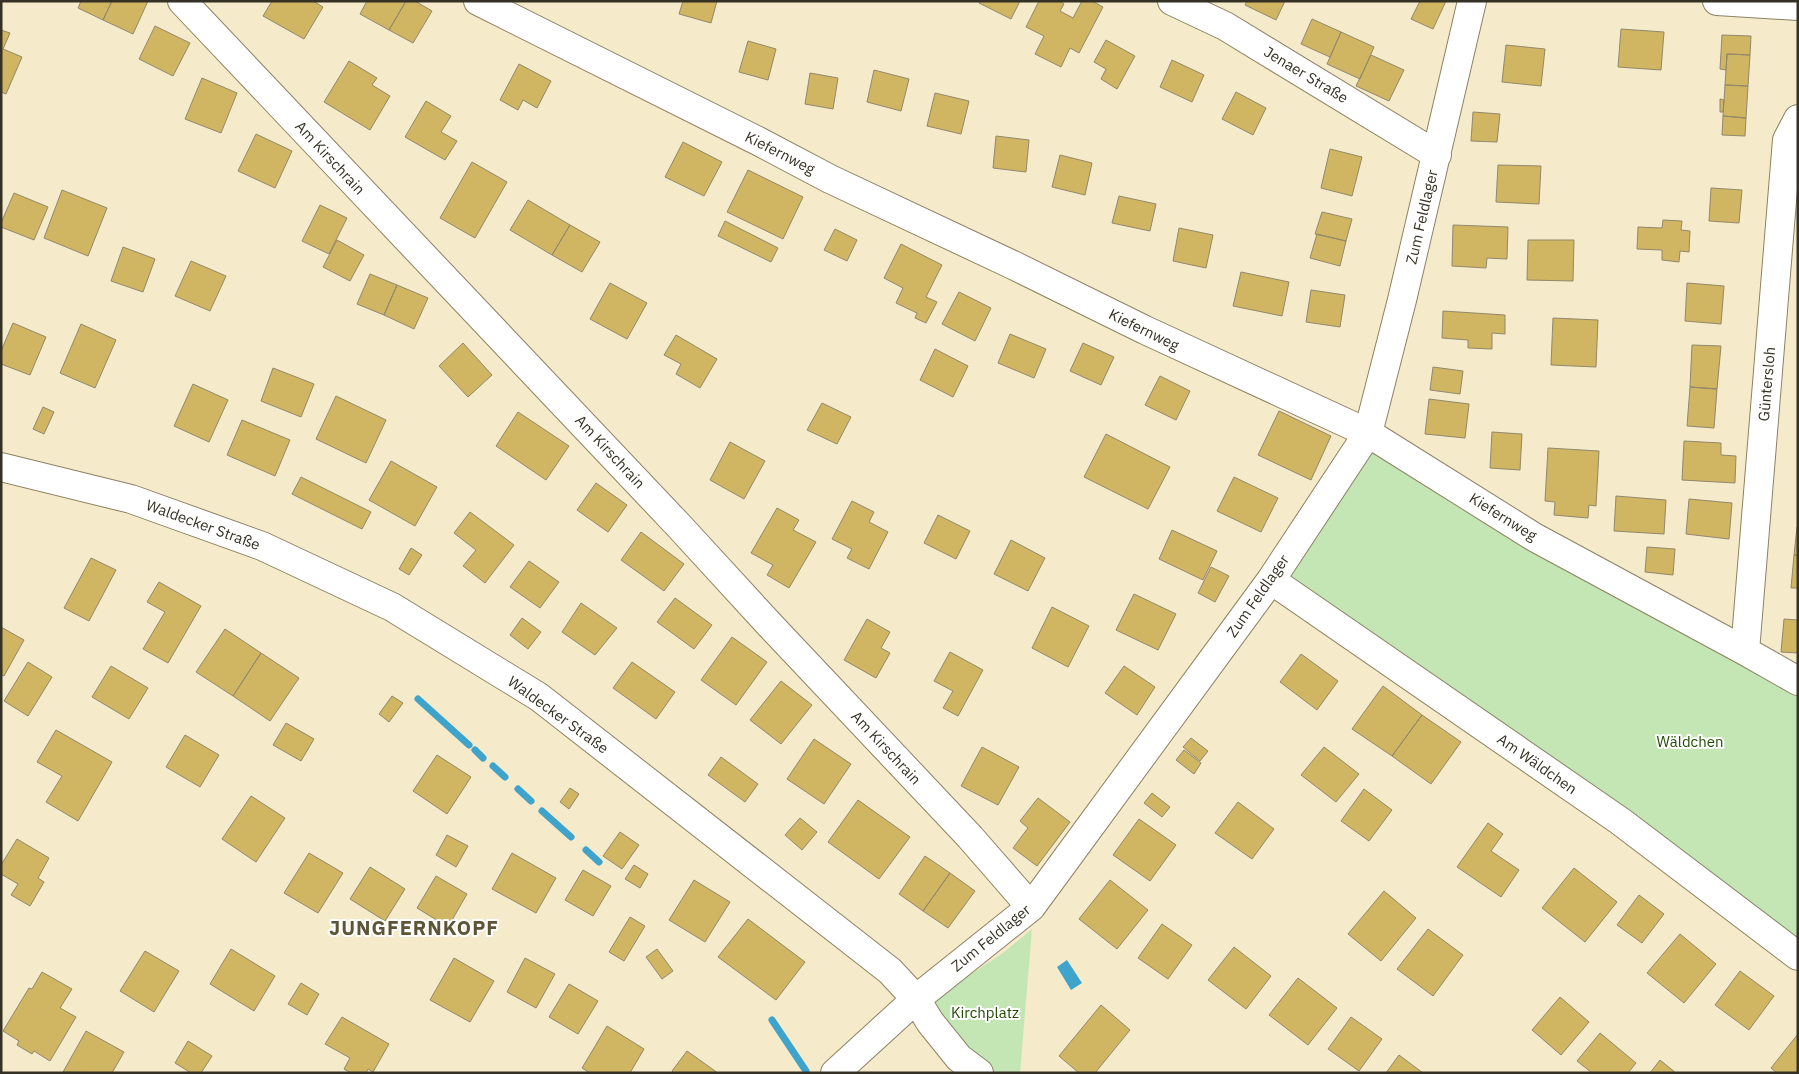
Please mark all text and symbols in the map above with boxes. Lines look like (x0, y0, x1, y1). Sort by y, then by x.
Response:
street label: Jenaer Straße (1261, 42, 1352, 107)
street label: Am Kirschrain (291, 117, 369, 199)
street label: Kiefernweg (742, 127, 818, 178)
street label: Zum Feldlager (1401, 167, 1442, 266)
street label: Kiefernweg (1106, 304, 1183, 355)
street label: Güntersloh (1754, 346, 1779, 422)
street label: Am Kirschrain (571, 411, 649, 493)
street label: Kiefernweg (1466, 488, 1541, 545)
street label: Waldecker Straße (144, 495, 263, 554)
street label: Zum Feldlager (1222, 550, 1293, 641)
street label: Waldecker Straße (504, 672, 612, 758)
street label: Am Kirschrain (847, 707, 925, 789)
street label: Am Wäldchen (1494, 729, 1581, 798)
park label: Wäldchen (1657, 732, 1723, 751)
street label: Zum Feldlager (947, 900, 1035, 975)
district label: JUNGFERNKOPF (329, 914, 499, 941)
park label: Kirchplatz (951, 1003, 1019, 1022)

